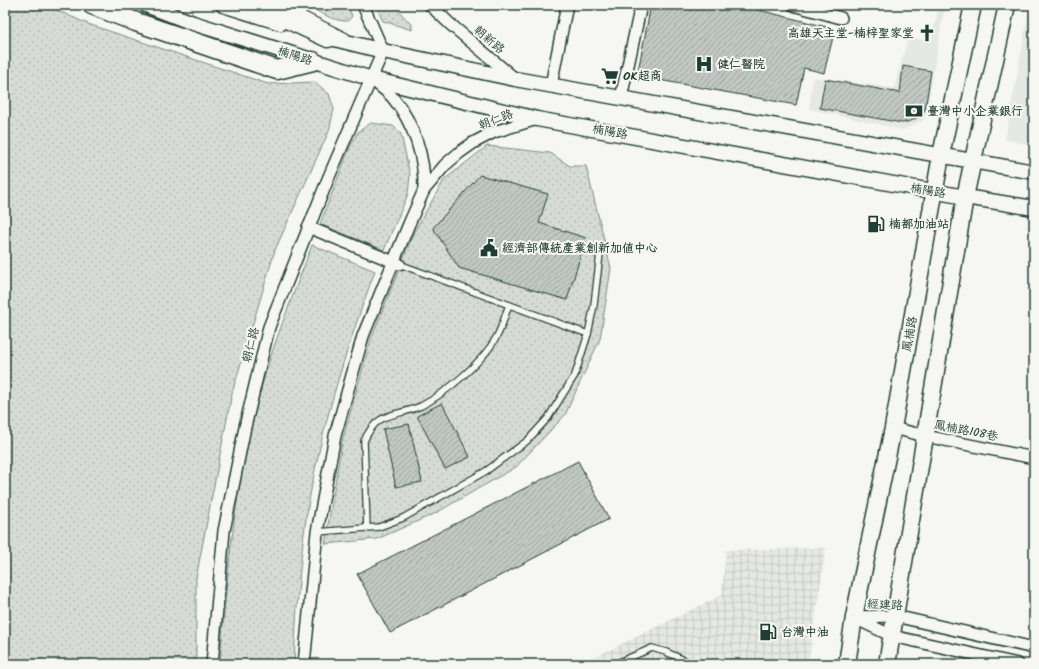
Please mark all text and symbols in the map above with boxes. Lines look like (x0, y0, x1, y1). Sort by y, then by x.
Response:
street label: 朝新路 (469, 21, 509, 59)
church icon: 高雄天主堂-楠梓聖家堂 (917, 23, 937, 43)
place label: 高雄天主堂-楠梓聖家堂 (788, 24, 914, 43)
street label: 楠陽路 (275, 41, 315, 71)
hospital icon: 健仁醫院 (694, 54, 714, 74)
place label: 健仁醫院 (717, 55, 765, 74)
supermarket icon: OK超商 (600, 66, 620, 86)
place label: OK超商 (623, 67, 662, 86)
bank icon: 臺灣中小企業銀行 (904, 101, 924, 121)
place label: 臺灣中小企業銀行 (927, 102, 1023, 121)
street label: 朝仁路 (476, 105, 516, 135)
street label: 楠陽路 (591, 120, 629, 144)
street label: 楠陽路 (909, 179, 947, 203)
fuel station icon: 楠都加油站 (866, 214, 886, 234)
place label: 楠都加油站 (889, 215, 949, 234)
public building icon: 經濟部傳統產業創新加值中心 (479, 238, 499, 258)
place label: 經濟部傳統產業創新加值中心 (502, 239, 658, 258)
street label: 鳳楠路 (898, 315, 922, 353)
street label: 朝仁路 (237, 325, 265, 365)
street label: 鳳楠路108巷 (932, 415, 1000, 447)
street label: 經建路 (867, 595, 903, 615)
fuel station icon: 台灣中油 (758, 622, 778, 642)
place label: 台灣中油 (781, 623, 829, 642)

